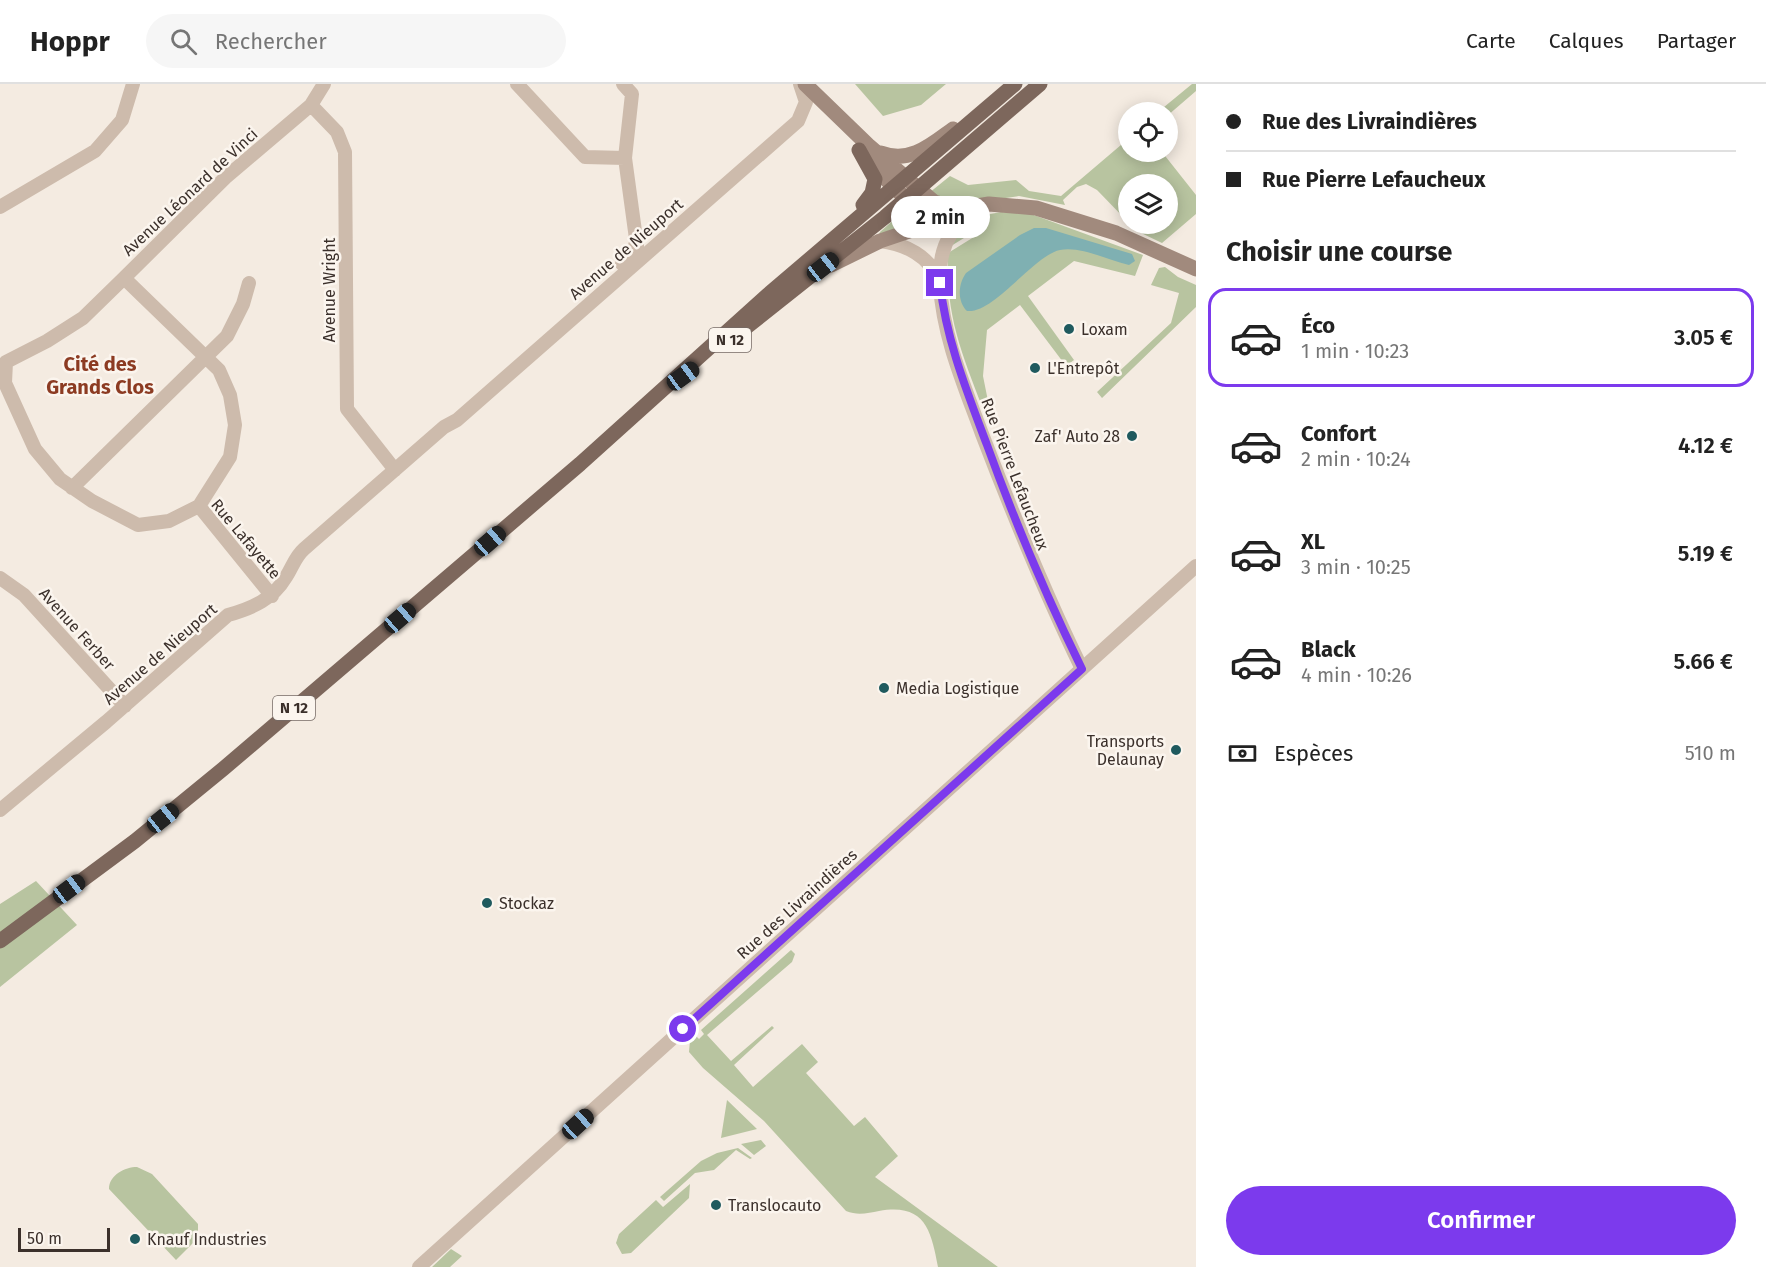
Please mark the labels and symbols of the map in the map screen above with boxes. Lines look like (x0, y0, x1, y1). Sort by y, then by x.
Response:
street label: Avenue Léonard de Vinci (118, 124, 262, 260)
street label: Avenue de Nieuport (565, 194, 687, 303)
callout: 2 min (890, 196, 990, 238)
street label: Avenue Wright (320, 237, 339, 342)
car (803, 249, 843, 285)
route end (926, 269, 953, 296)
place label: Loxam (1081, 320, 1128, 339)
marker: Loxam (1062, 322, 1076, 336)
road number: N 12 (709, 328, 751, 352)
district label: Cité des Grands Clos (46, 352, 154, 399)
car (663, 358, 703, 394)
place label: L'Entrepôt (1047, 359, 1120, 378)
marker: L'Entrepôt (1028, 361, 1042, 375)
street label: Rue Pierre Lefaucheux (977, 395, 1053, 553)
place label: Zaf' Auto 28 (1035, 427, 1120, 446)
marker: Zaf' Auto 28 (1125, 429, 1139, 443)
street label: Rue Lafayette (207, 495, 285, 583)
car (471, 522, 509, 560)
street label: Avenue Ferber (35, 584, 119, 675)
street label: Avenue de Nieuport (99, 599, 221, 708)
car (381, 599, 419, 637)
place label: Media Logistique (896, 679, 1019, 698)
marker: Media Logistique (877, 681, 891, 695)
road number: N 12 (273, 696, 315, 720)
place label: Transports Delaunay (1087, 732, 1164, 769)
marker: Transports Delaunay (1169, 743, 1183, 757)
car (143, 800, 183, 836)
street label: Rue des Livraindières (733, 845, 861, 963)
car (49, 871, 89, 907)
place label: Stockaz (499, 894, 554, 913)
marker: Stockaz (480, 896, 494, 910)
route start (669, 1015, 696, 1042)
car (559, 1105, 597, 1143)
place label: Translocauto (728, 1196, 821, 1215)
marker: Translocauto (709, 1198, 723, 1212)
scale bar (18, 1225, 110, 1252)
place label: Knauf Industries (147, 1230, 267, 1249)
marker: Knauf Industries (128, 1232, 142, 1246)

